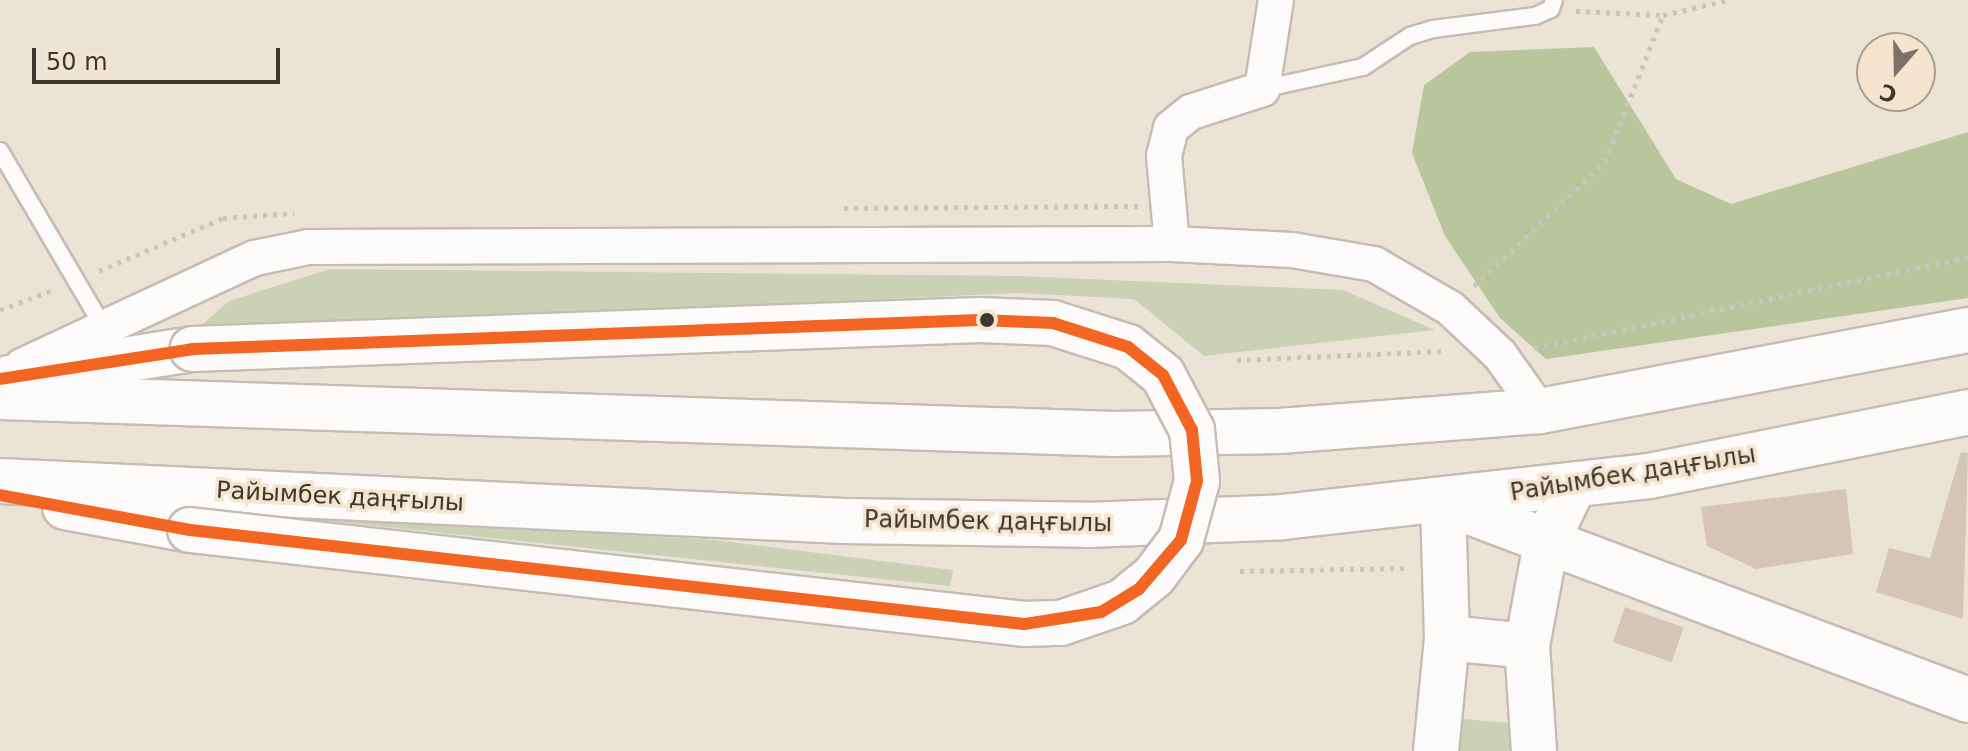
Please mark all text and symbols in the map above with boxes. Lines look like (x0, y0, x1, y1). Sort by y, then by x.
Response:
scale bar (36, 32, 284, 82)
north arrow (1856, 32, 1936, 112)
text: 50 m (46, 48, 108, 76)
text: С (1876, 79, 1900, 108)
unlabelled marker (979, 312, 995, 328)
street label: Райымбек даңғылы (1508, 440, 1758, 508)
street label: Райымбек даңғылы (215, 476, 465, 518)
street label: Райымбек даңғылы (864, 505, 1112, 539)

